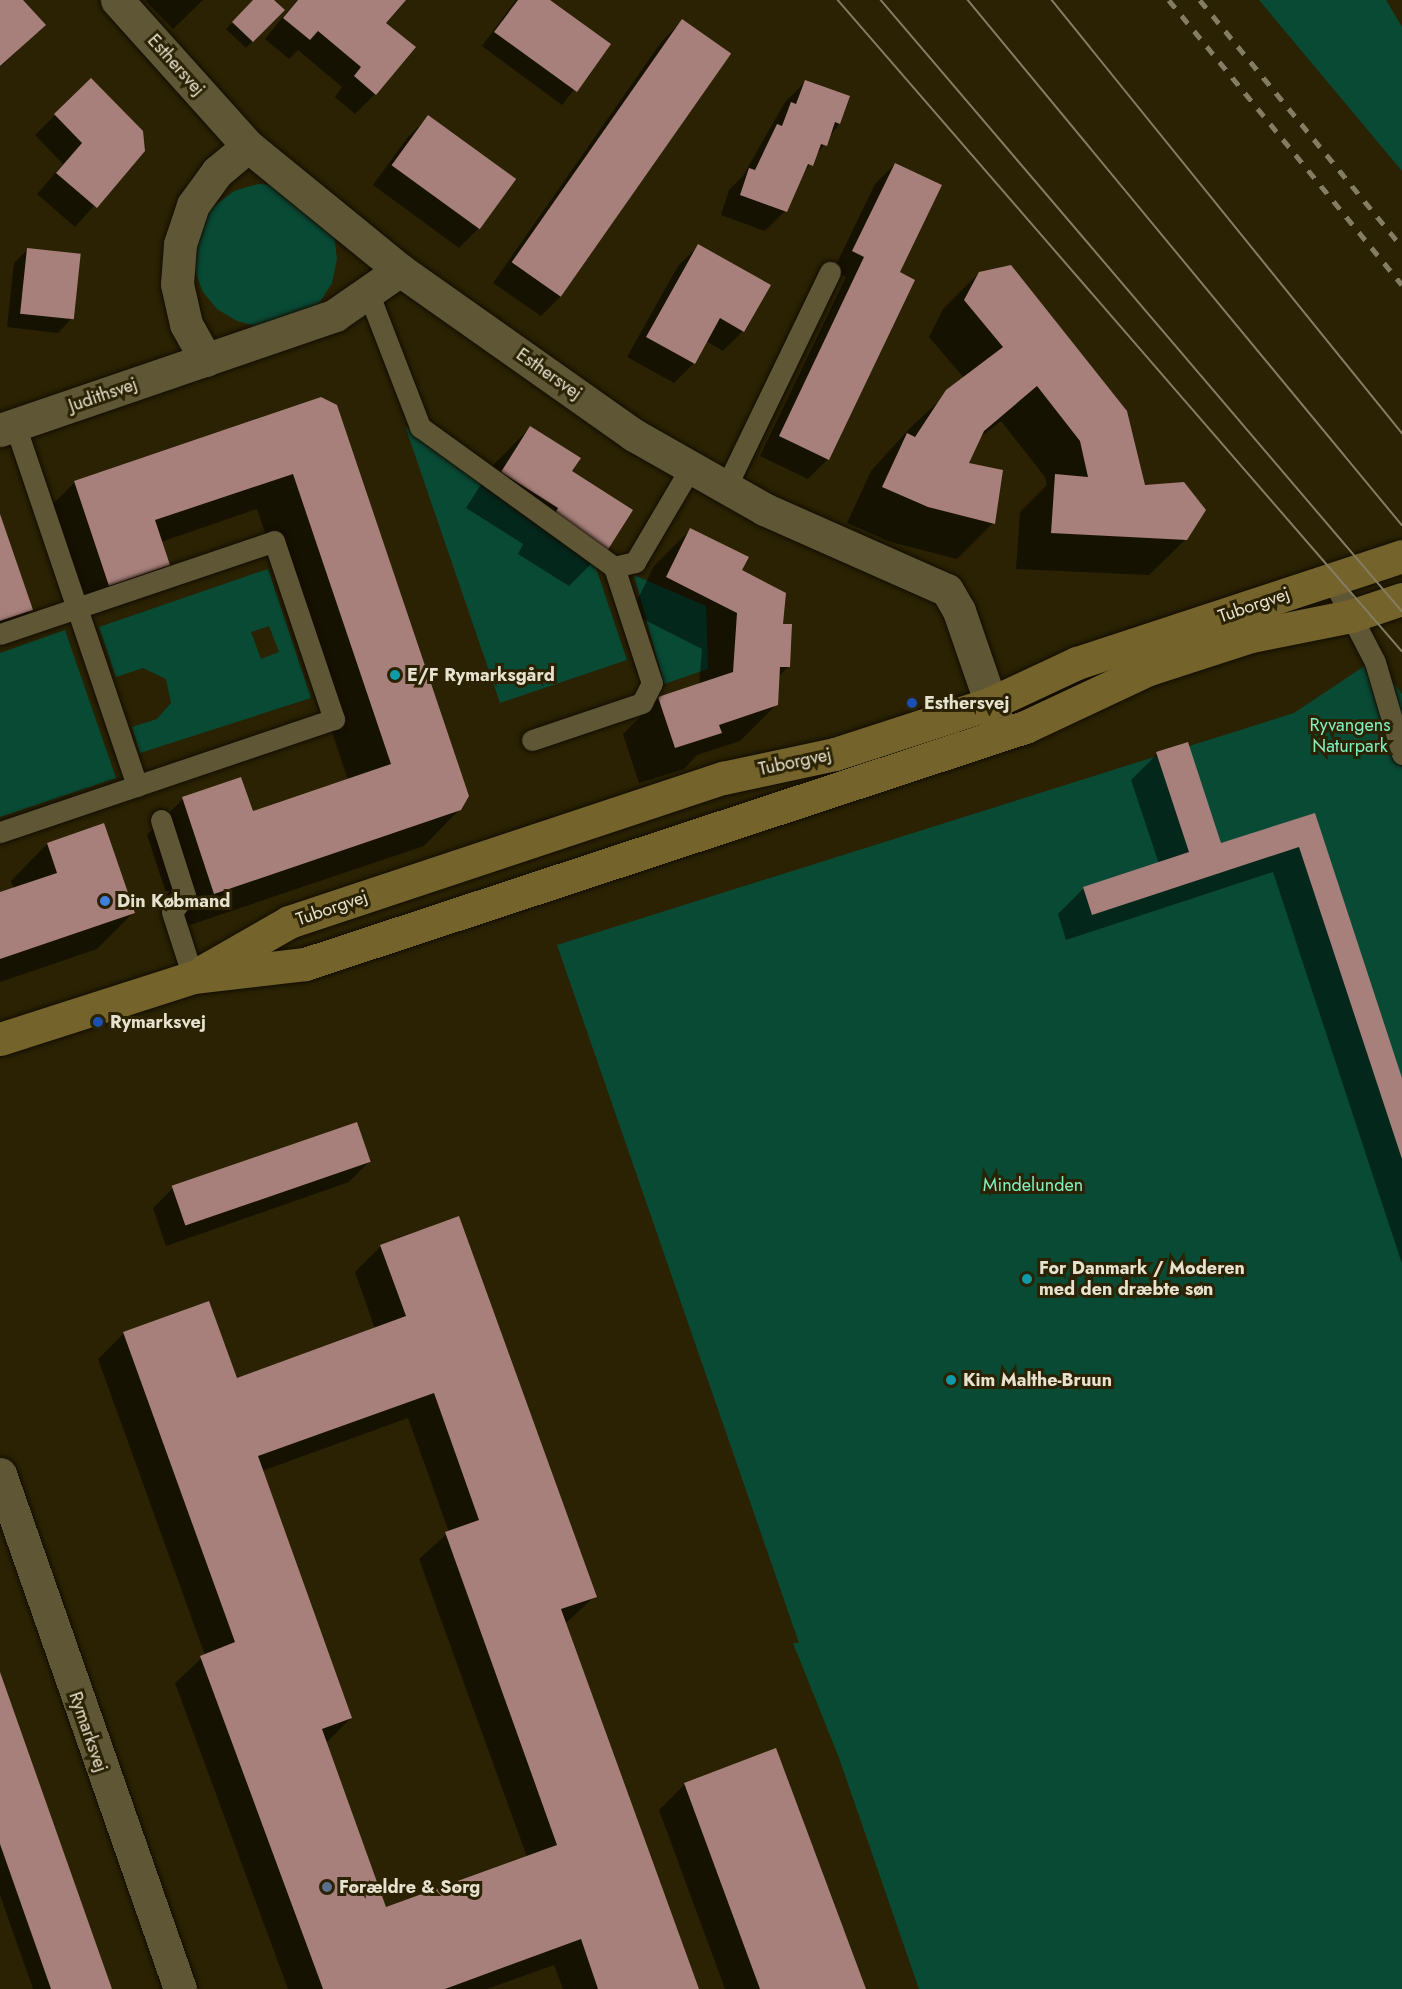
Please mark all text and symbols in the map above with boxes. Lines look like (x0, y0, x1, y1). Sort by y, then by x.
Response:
street label: Esthersvej (143, 30, 209, 100)
street label: Esthersvej (512, 344, 586, 404)
street label: Judithsvej (66, 373, 140, 417)
street label: Tuborgvej (1215, 583, 1293, 627)
place label: E/F Rymarksgård (407, 664, 555, 686)
marker: E/F Rymarksgård (388, 668, 402, 682)
place label: Esthersvej (924, 692, 1009, 714)
marker: Esthersvej (905, 696, 919, 710)
park label: Ryvangens Naturpark (1310, 715, 1390, 758)
street label: Tuborgvej (757, 744, 833, 780)
street label: Tuborgvej (293, 886, 371, 930)
place label: Din Købmand (117, 890, 230, 912)
marker: Din Købmand (98, 894, 112, 908)
place label: Rymarksvej (110, 1011, 206, 1033)
marker: Rymarksvej (91, 1015, 105, 1029)
park label: Mindelunden (983, 1174, 1083, 1196)
place label: For Danmark / Moderen med den dræbte søn (1039, 1258, 1245, 1300)
marker: For Danmark / Moderen med den dræbte søn (1020, 1272, 1034, 1286)
place label: Kim Malthe-Bruun (963, 1369, 1112, 1391)
marker: Kim Malthe-Bruun (944, 1373, 958, 1387)
street label: Rymarksvej (64, 1689, 112, 1775)
place label: Forældre & Sorg (339, 1876, 480, 1898)
marker: Forældre & Sorg (320, 1880, 334, 1894)

